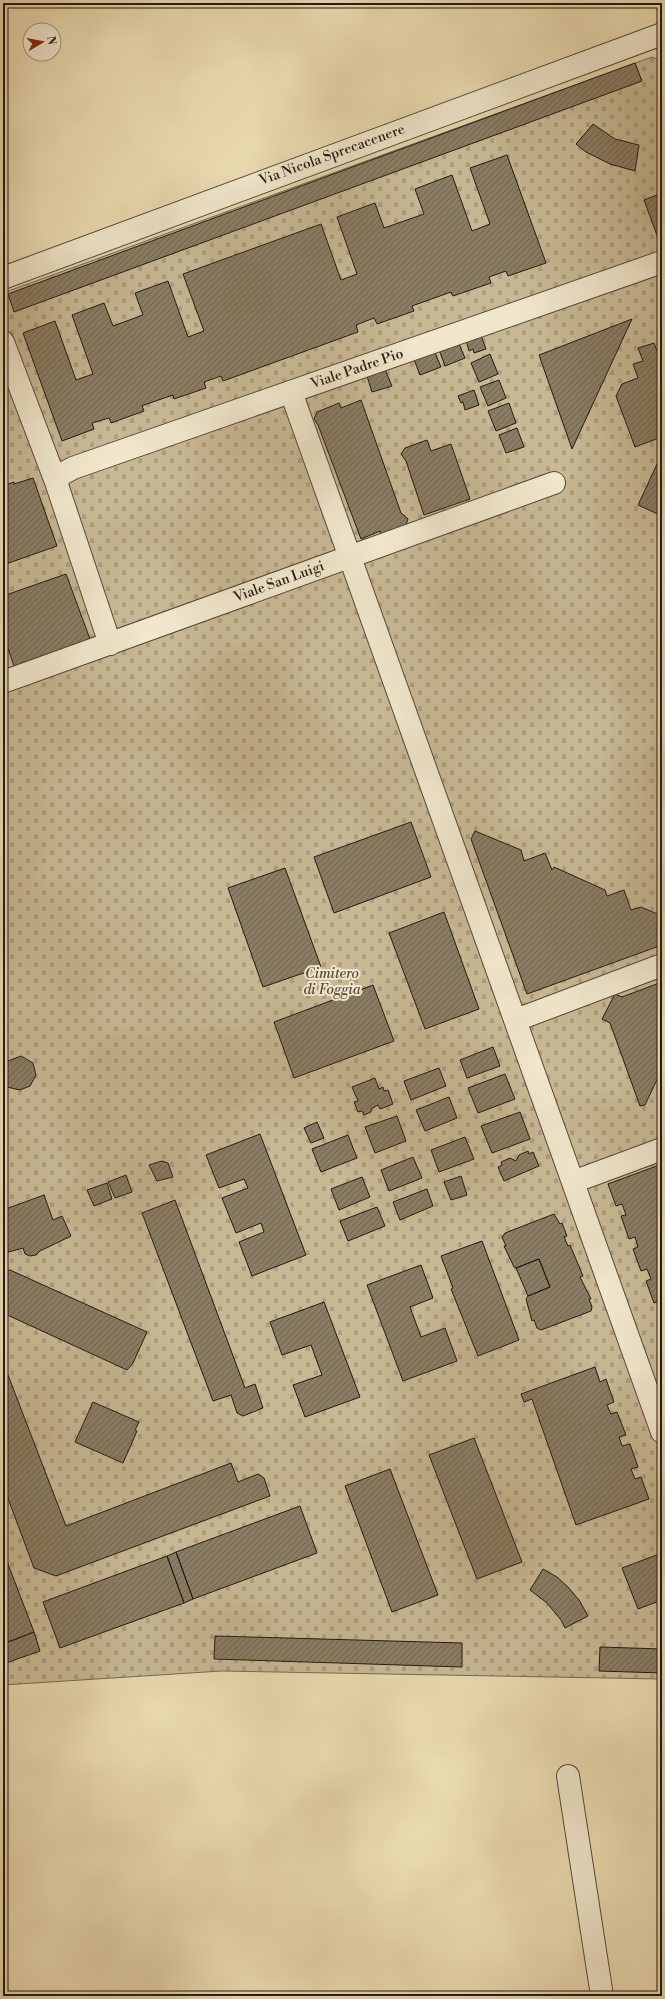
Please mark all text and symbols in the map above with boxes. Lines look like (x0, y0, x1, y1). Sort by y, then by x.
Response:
north arrow (22, 22, 62, 62)
text: N (43, 35, 59, 46)
street label: Via Nicola Sprecacenere (256, 120, 407, 190)
street label: Viale Padre Pio (307, 345, 406, 394)
street label: Viale San Luigi (230, 557, 327, 607)
park label: Cimitero di Foggia (303, 965, 361, 999)

